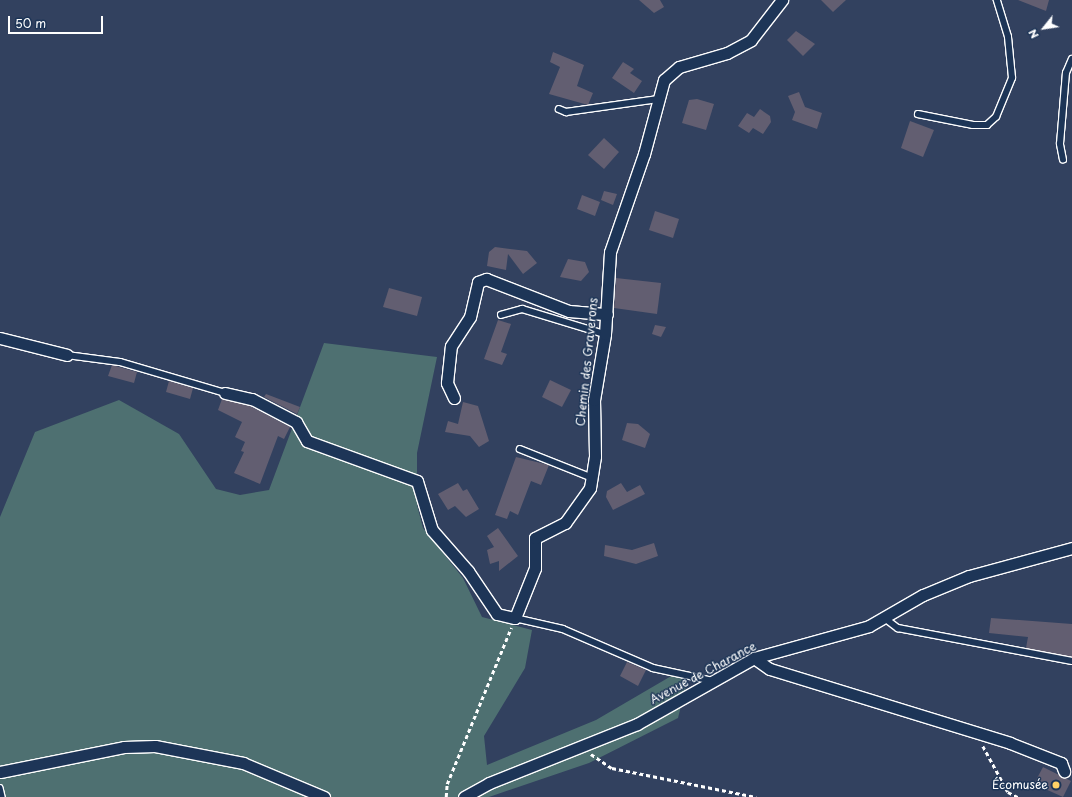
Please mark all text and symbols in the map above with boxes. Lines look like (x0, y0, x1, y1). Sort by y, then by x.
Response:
scale bar (10, 8, 105, 34)
north arrow (1024, 8, 1064, 48)
text: 50 m (15, 14, 46, 32)
text: N (1024, 26, 1043, 42)
street label: Chemin des Graverons (573, 297, 601, 427)
street label: Avenue de Charance (647, 639, 759, 707)
place label: Écomusée (992, 778, 1048, 792)
marker: Écomusée (1051, 780, 1061, 790)

